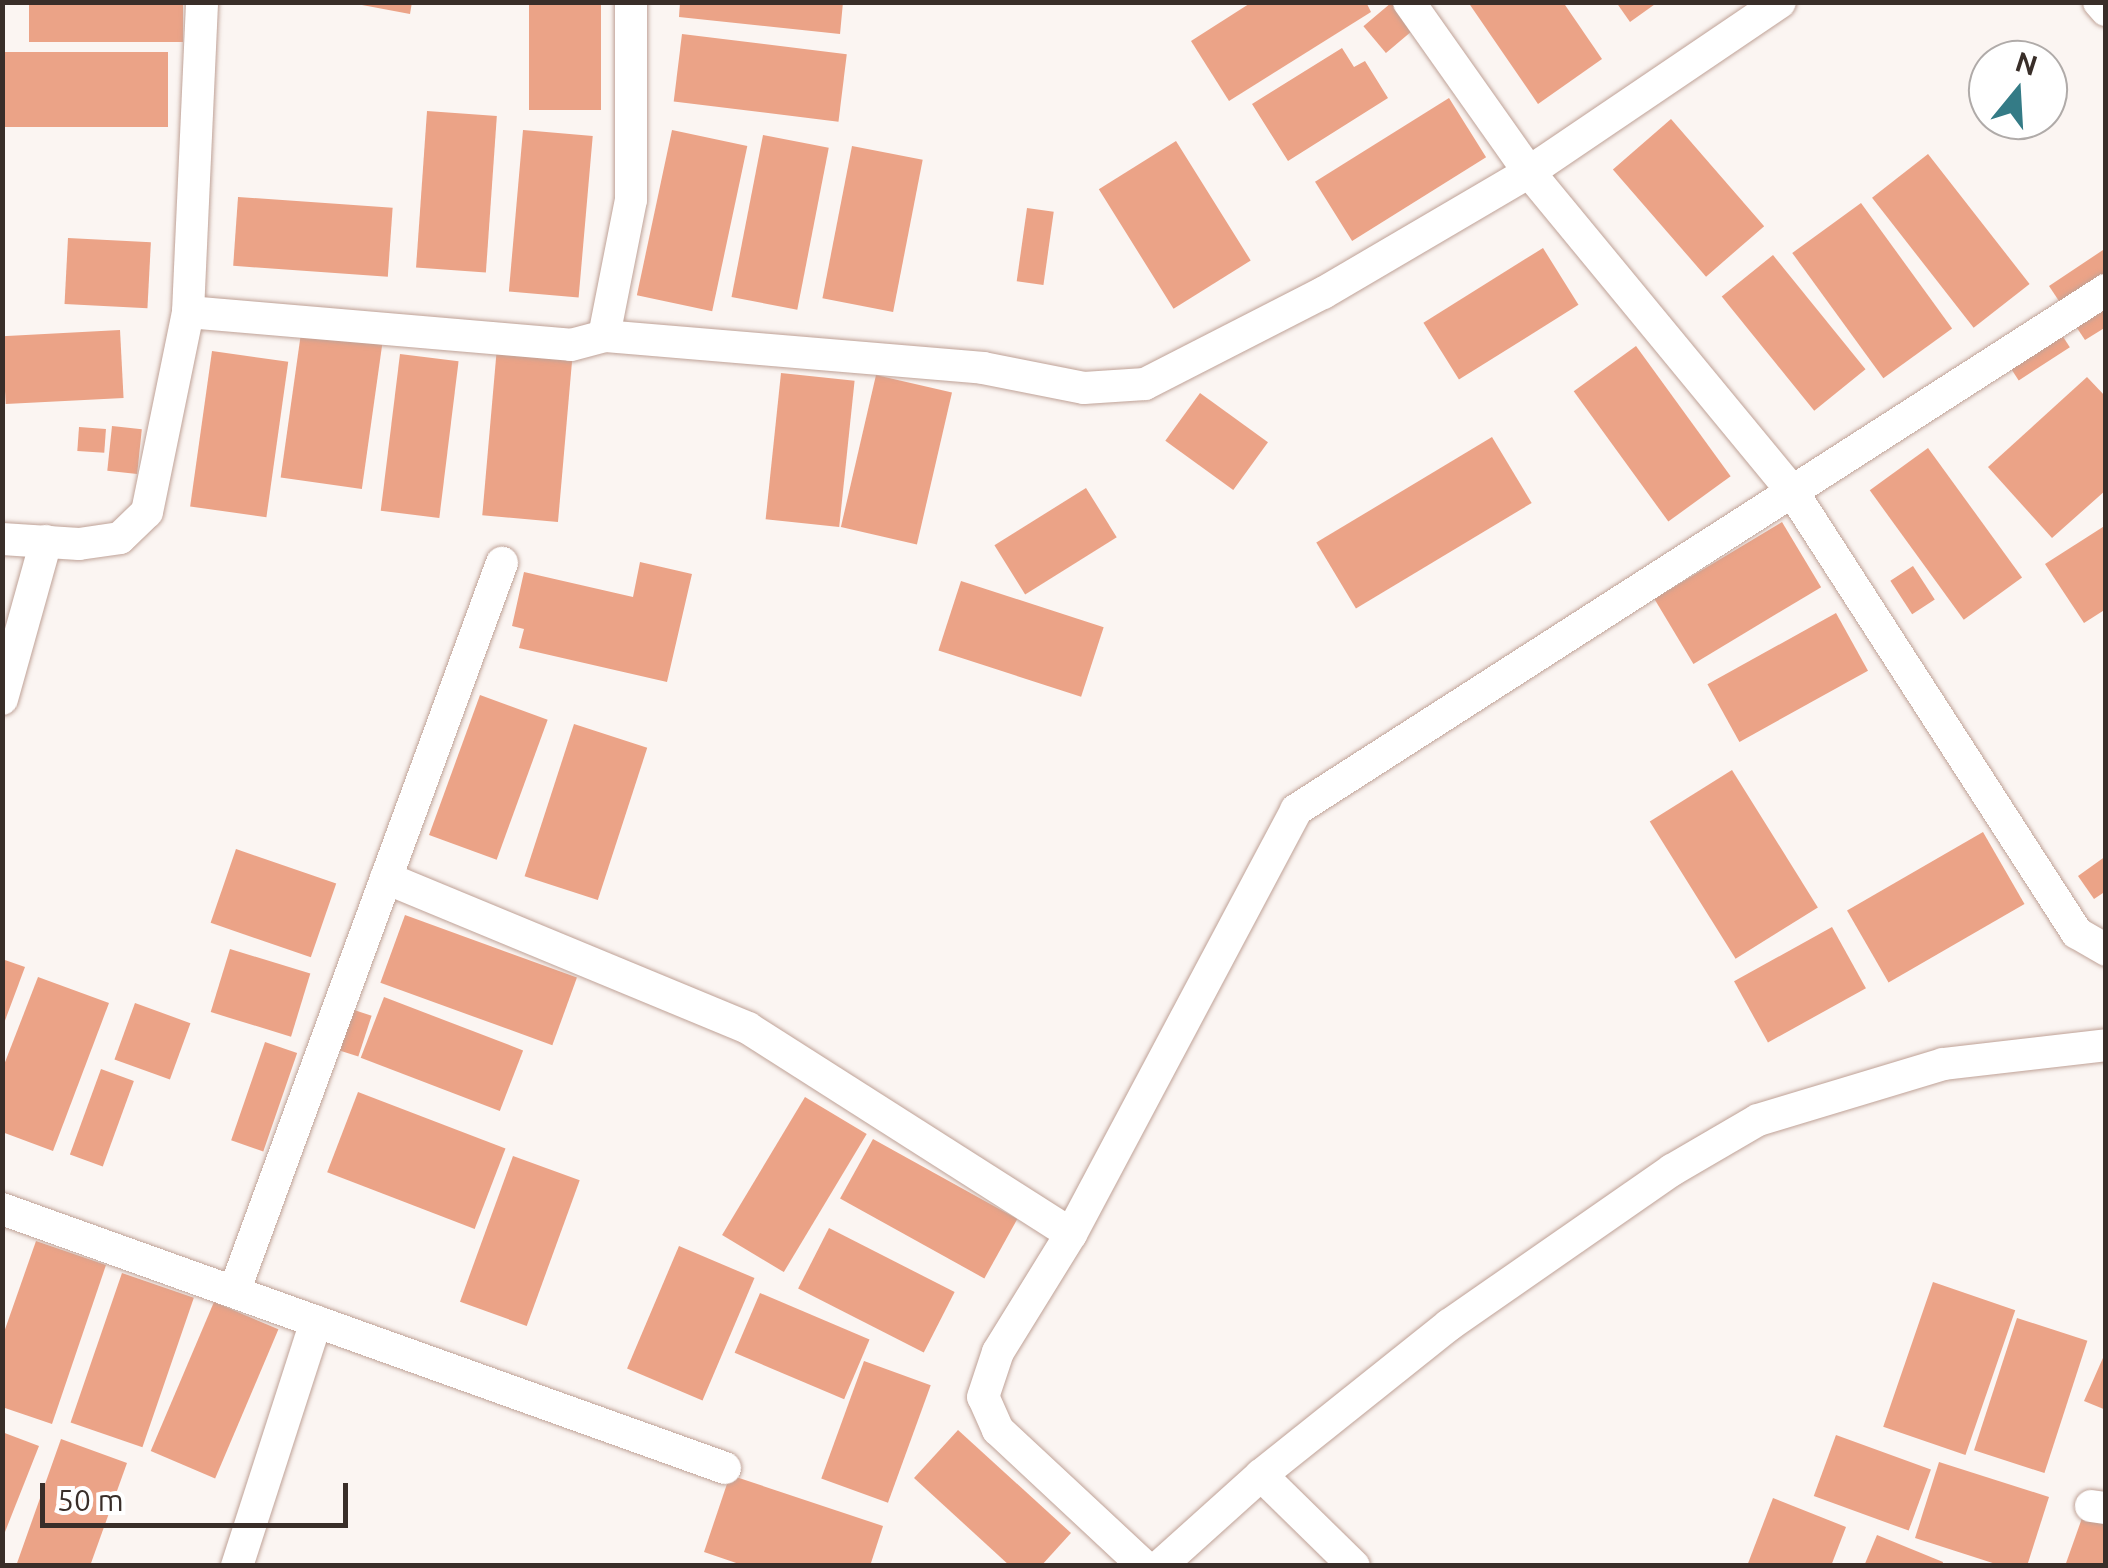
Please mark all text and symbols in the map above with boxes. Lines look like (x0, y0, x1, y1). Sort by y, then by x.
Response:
north arrow (1968, 40, 2068, 140)
text: N (2012, 45, 2042, 81)
scale bar (45, 1463, 352, 1525)
text: 50 m (57, 1483, 124, 1517)

